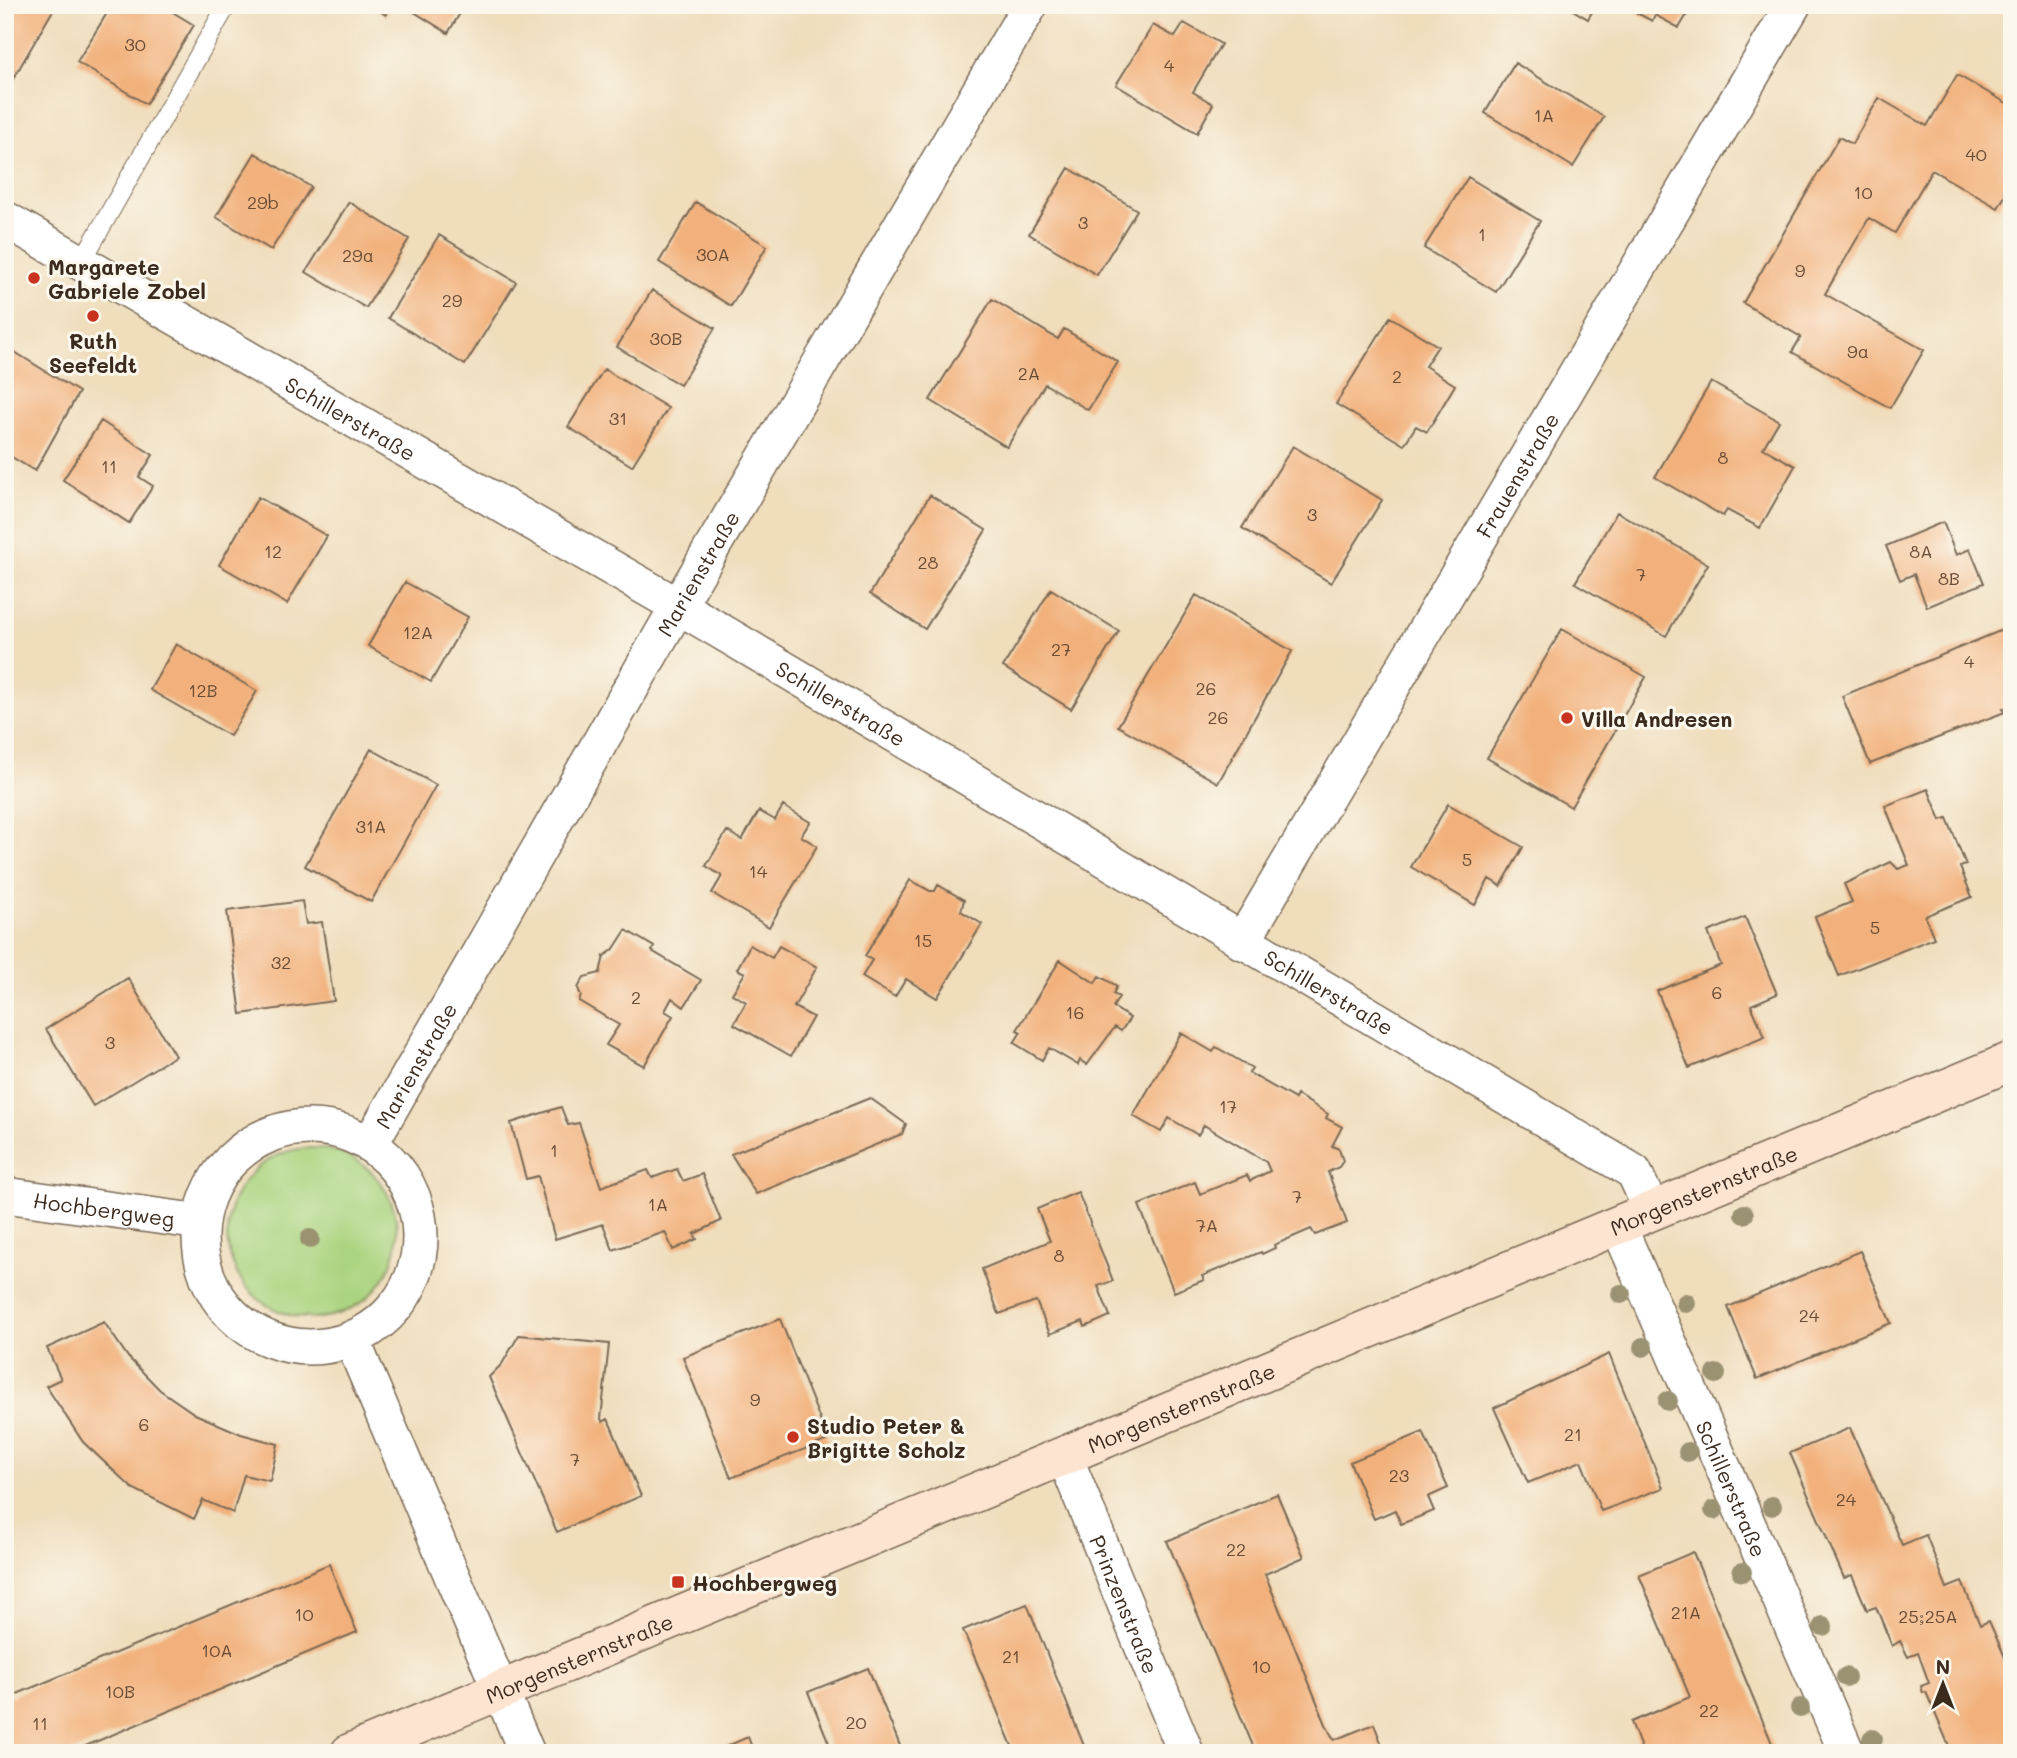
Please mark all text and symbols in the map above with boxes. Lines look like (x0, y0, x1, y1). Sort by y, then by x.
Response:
house number: 30 (124, 32, 146, 56)
house number: 4 (1164, 53, 1175, 77)
house number: 1A (1534, 103, 1554, 127)
house number: 40 (1965, 142, 1987, 166)
house number: 10 (1853, 180, 1873, 204)
house number: 29b (247, 190, 279, 214)
house number: 3 (1078, 210, 1088, 234)
house number: 1 (1478, 222, 1486, 246)
house number: 30A (696, 242, 730, 266)
house number: 29a (342, 243, 374, 267)
place label: Margarete Gabriele Zobel (48, 253, 206, 304)
house number: 9 (1795, 258, 1806, 282)
marker: Margarete Gabriele Zobel (26, 270, 42, 286)
house number: 29 (442, 288, 463, 312)
marker: Ruth Seefeldt (85, 308, 101, 324)
house number: 30B (650, 326, 682, 350)
place label: Ruth Seefeldt (49, 327, 137, 378)
house number: 9a (1847, 339, 1869, 363)
house number: 2A (1018, 361, 1040, 385)
house number: 2 (1392, 364, 1402, 388)
street label: Schillerstraße (281, 370, 421, 466)
house number: 31 (609, 406, 627, 430)
street label: Frauenstraße (1469, 407, 1564, 542)
house number: 8 (1718, 445, 1729, 469)
house number: 11 (101, 454, 117, 478)
house number: 3 (1307, 502, 1317, 526)
street label: Marienstraße (650, 506, 744, 641)
house number: 12 (264, 539, 282, 563)
house number: 8A (1909, 539, 1933, 563)
house number: 28 (918, 550, 939, 574)
house number: 7 (1636, 562, 1646, 586)
house number: 8B (1938, 566, 1960, 590)
house number: 12A (403, 620, 433, 644)
house number: 27 (1051, 637, 1071, 661)
house number: 4 (1964, 649, 1975, 673)
street label: Schillerstraße (771, 654, 911, 751)
house number: 26 (1196, 676, 1216, 700)
house number: 12B (188, 678, 218, 702)
house number: 26 (1208, 705, 1228, 729)
place label: Villa Andresen (1581, 705, 1732, 732)
marker: Villa Andresen (1559, 710, 1575, 726)
house number: 31A (355, 814, 387, 838)
house number: 5 (1462, 847, 1472, 871)
house number: 14 (749, 859, 768, 883)
house number: 5 (1870, 915, 1880, 939)
house number: 15 (914, 928, 932, 952)
street label: Schillerstraße (1259, 943, 1399, 1040)
house number: 32 (271, 950, 291, 974)
house number: 6 (1712, 980, 1722, 1004)
house number: 2 (631, 985, 641, 1009)
street label: Marienstraße (368, 997, 462, 1133)
house number: 16 (1066, 1000, 1084, 1024)
house number: 3 (105, 1030, 115, 1054)
house number: 17 (1219, 1094, 1237, 1118)
house number: 1 (550, 1138, 558, 1162)
street label: Morgensternstraße (1606, 1138, 1801, 1241)
house number: 7 (1292, 1184, 1302, 1208)
street label: Hochbergweg (32, 1186, 176, 1232)
house number: 1A (648, 1192, 668, 1216)
house number: 7A (1196, 1213, 1218, 1237)
house number: 8 (1054, 1243, 1065, 1267)
house number: 24 (1799, 1303, 1820, 1327)
street label: Morgensternstraße (1083, 1356, 1279, 1458)
house number: 9 (750, 1387, 761, 1411)
house number: 6 (139, 1412, 149, 1436)
place label: Studio Peter & Brigitte Scholz (807, 1412, 966, 1463)
street label: Schillerstraße (1691, 1416, 1774, 1561)
house number: 21 (1564, 1422, 1582, 1446)
marker: Studio Peter & Brigitte Scholz (785, 1429, 801, 1445)
house number: 7 (570, 1447, 580, 1471)
house number: 23 (1389, 1463, 1409, 1487)
house number: 24 (1836, 1487, 1857, 1511)
street label: Prinzenstraße (1085, 1531, 1165, 1677)
house number: 22 (1226, 1537, 1246, 1561)
place label: Hochbergweg (692, 1569, 837, 1596)
marker: Hochbergweg (670, 1574, 686, 1590)
house number: 21A (1671, 1600, 1701, 1624)
house number: 10 (294, 1602, 314, 1626)
house number: 25;25A (1898, 1604, 1958, 1628)
street label: Morgensternstraße (481, 1607, 677, 1709)
house number: 10A (201, 1638, 233, 1662)
house number: 21 (1002, 1644, 1020, 1668)
north arrow (1909, 1650, 1979, 1720)
house number: 10 (1251, 1654, 1271, 1678)
text: N (1936, 1654, 1950, 1679)
house number: 10B (105, 1679, 135, 1703)
house number: 22 (1699, 1698, 1719, 1722)
house number: 20 (845, 1710, 867, 1734)
house number: 11 (32, 1711, 48, 1735)

